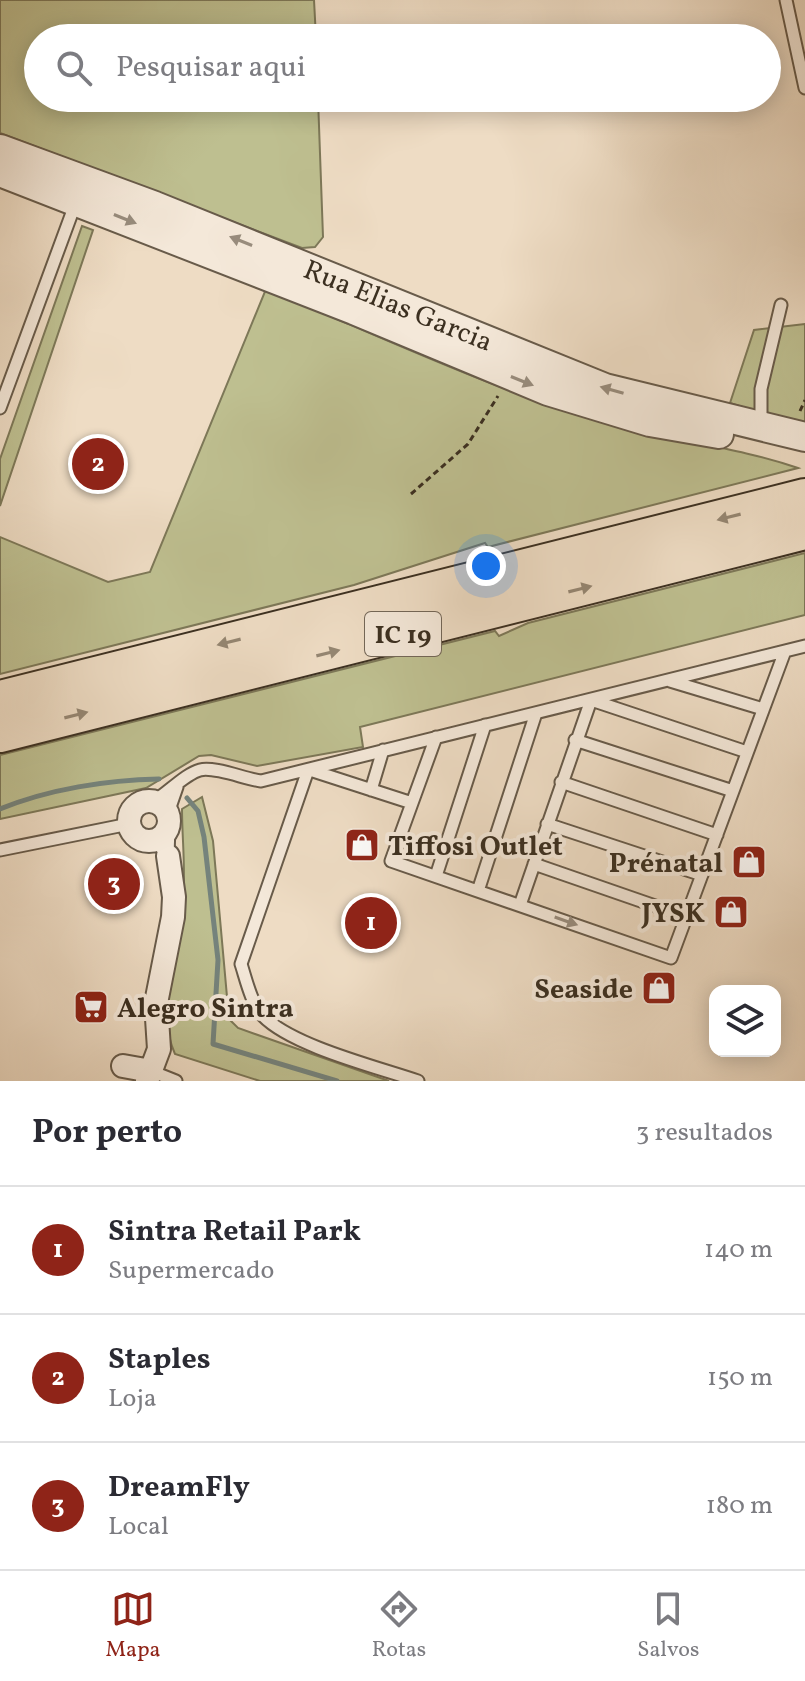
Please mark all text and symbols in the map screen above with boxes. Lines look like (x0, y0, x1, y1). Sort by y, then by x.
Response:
search box (24, 24, 781, 112)
icon: search (52, 46, 96, 90)
text: Pesquisar aqui (116, 47, 306, 89)
one-way arrow (113, 213, 137, 226)
one-way arrow (229, 234, 253, 247)
street label: Rua Elias Garcia (297, 251, 498, 363)
one-way arrow (510, 374, 534, 387)
one-way arrow (599, 383, 624, 395)
pin: 2 (72, 434, 124, 494)
one-way arrow (717, 511, 742, 523)
your location (466, 546, 506, 586)
one-way arrow (568, 583, 593, 595)
road number: IC 19 (365, 612, 441, 656)
one-way arrow (217, 636, 242, 648)
one-way arrow (316, 646, 341, 659)
one-way arrow (63, 709, 88, 721)
shop icon: Tiffosi Outlet (343, 826, 381, 864)
place label: Tiffosi Outlet (388, 828, 563, 867)
shop icon: Prénatal (730, 843, 768, 881)
place label: Prénatal (609, 845, 723, 884)
pin: 3 (88, 854, 140, 914)
pin: 1 (345, 893, 397, 953)
shop icon: JYSK (712, 893, 750, 931)
place label: JYSK (641, 895, 705, 934)
one-way arrow (554, 916, 578, 928)
shop icon: Seaside (640, 969, 678, 1007)
place label: Seaside (534, 971, 633, 1010)
map controls (709, 985, 781, 1057)
button: layers (709, 985, 781, 1057)
supermarket icon: Alegro Sintra (72, 988, 110, 1026)
place label: Alegro Sintra (117, 990, 294, 1029)
text: Por perto (32, 1110, 182, 1157)
text: 3 resultados (636, 1115, 773, 1151)
text: Sintra Retail Park (108, 1211, 361, 1253)
text: 1 (53, 1232, 63, 1268)
text: 140 m (704, 1232, 773, 1268)
text: Supermercado (108, 1253, 274, 1289)
text: Staples (108, 1339, 211, 1381)
text: 2 (51, 1360, 65, 1396)
text: 150 m (707, 1360, 773, 1396)
text: Loja (108, 1381, 157, 1417)
text: DreamFly (108, 1467, 250, 1509)
text: 3 (51, 1488, 65, 1524)
text: 180 m (706, 1488, 773, 1524)
text: Local (108, 1509, 169, 1545)
tab: Mapa (106, 1587, 161, 1666)
tab: Rotas (372, 1587, 426, 1666)
tab: Salvos (637, 1587, 699, 1666)

